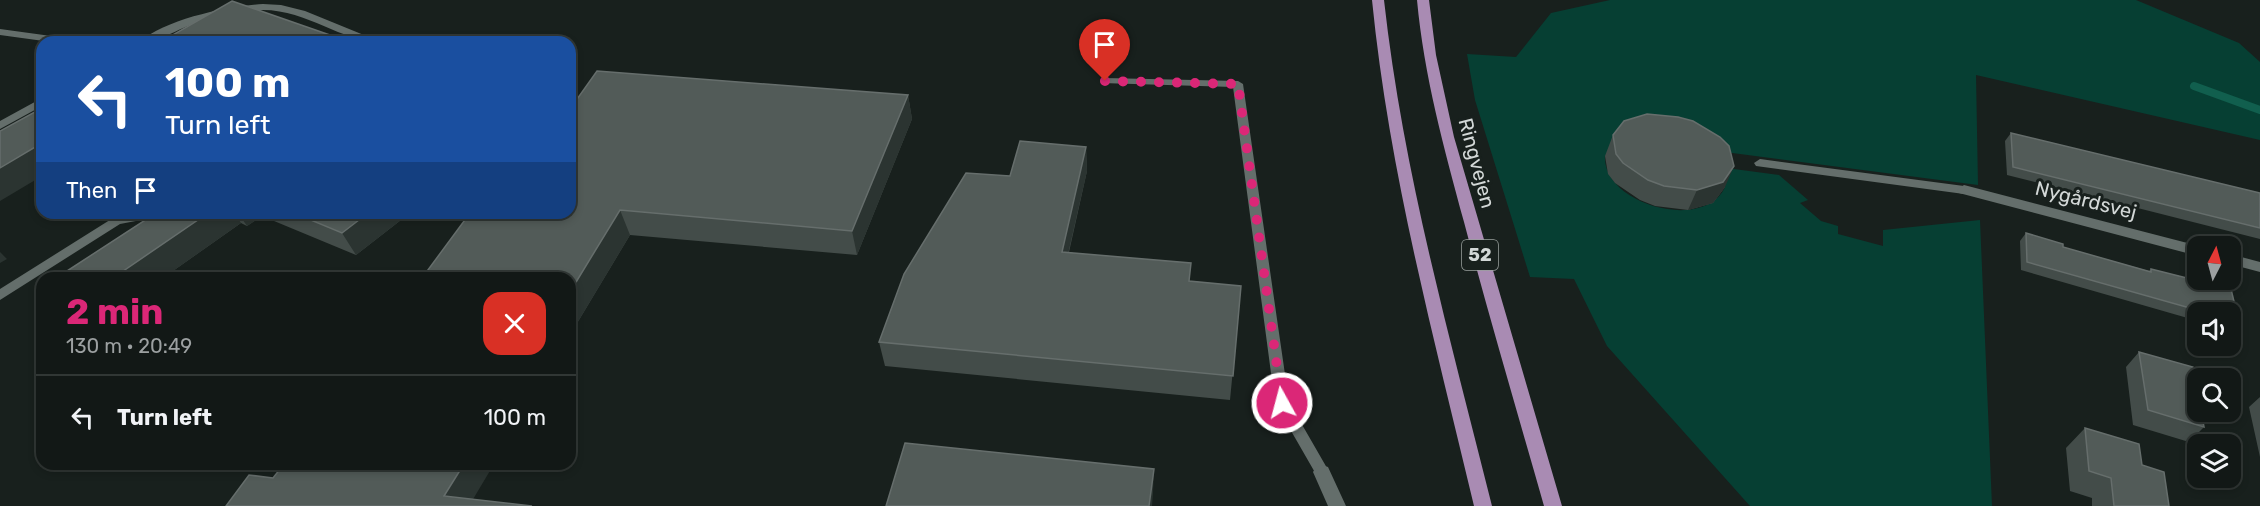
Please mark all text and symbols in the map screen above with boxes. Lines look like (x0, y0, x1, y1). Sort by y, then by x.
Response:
pin (1079, 19, 1130, 81)
icon: arrive (1088, 28, 1121, 61)
text: 100 m (165, 58, 290, 108)
icon: left (66, 60, 144, 138)
text: Turn left (165, 109, 270, 141)
street label: Ringvejen (1453, 115, 1501, 211)
icon: arrive (129, 174, 162, 207)
street label: Nygårdsvej (2033, 176, 2139, 224)
text: Then (66, 177, 117, 204)
north arrow (2187, 236, 2241, 290)
map controls (2187, 236, 2241, 488)
road number: 52 (1462, 240, 1498, 270)
text: 2 min (66, 290, 164, 333)
button: close (483, 292, 546, 355)
button: sound (2187, 302, 2241, 356)
text: 130 m · 20:49 (66, 334, 192, 358)
button: search (2187, 368, 2241, 422)
position arrow (1250, 371, 1314, 435)
icon: left (66, 401, 99, 434)
text: Turn left (117, 404, 212, 431)
text: 100 m (484, 404, 546, 431)
button: layers (2187, 434, 2241, 488)

